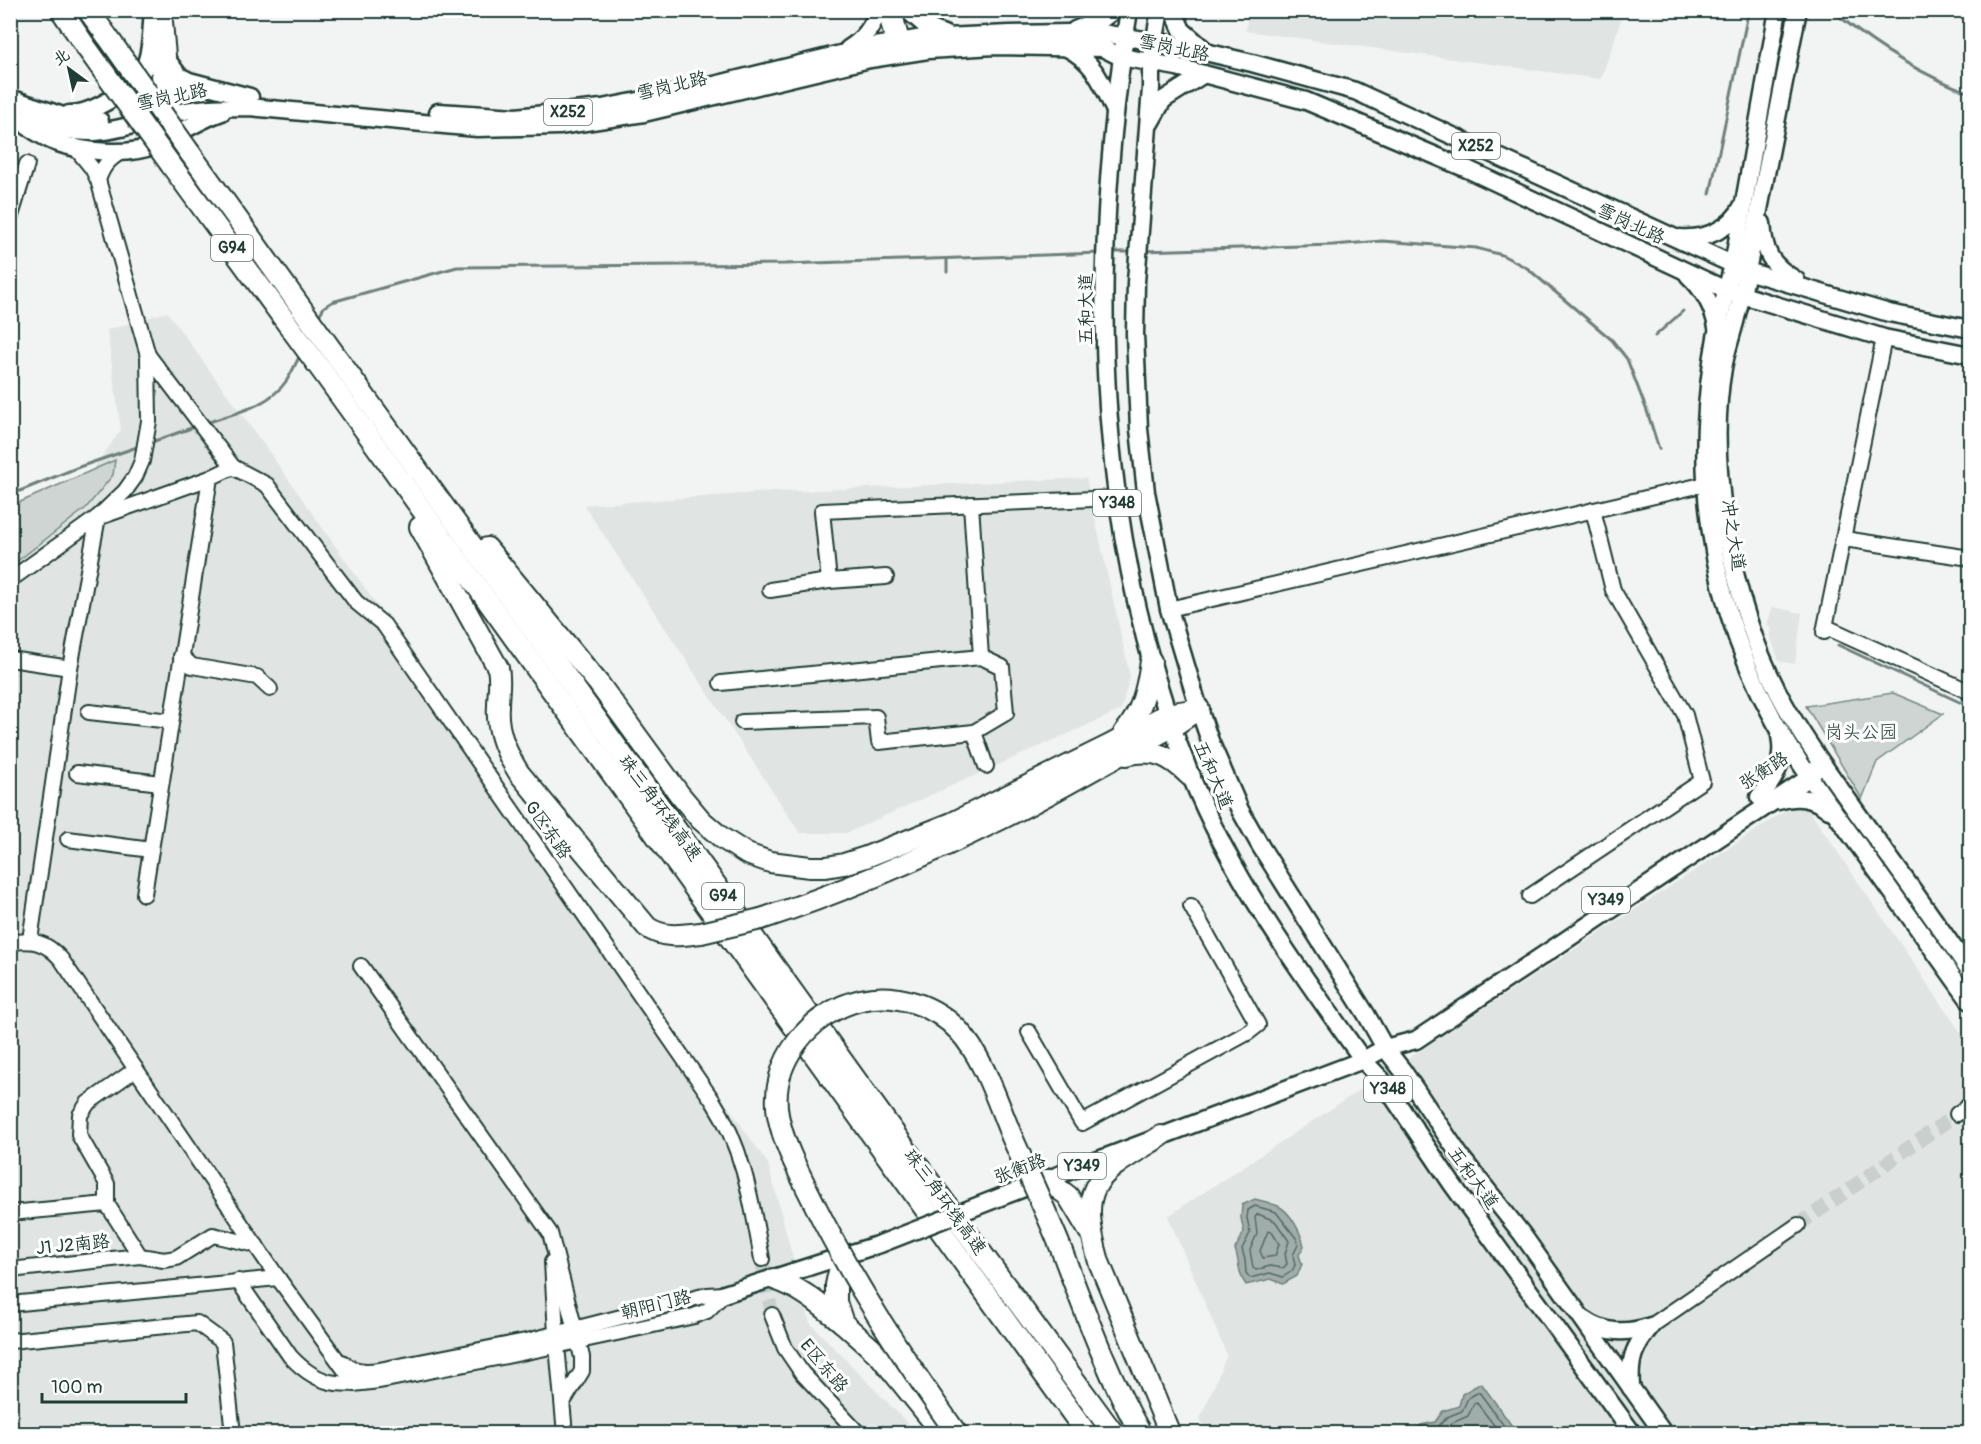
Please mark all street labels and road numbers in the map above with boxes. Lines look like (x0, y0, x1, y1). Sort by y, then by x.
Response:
street label: 雪岗北路 (1136, 29, 1212, 67)
street label: 雪岗北路 (634, 67, 710, 105)
street label: 雪岗北路 (134, 78, 210, 116)
road number: X252 (544, 99, 592, 125)
road number: X252 (1452, 133, 1500, 159)
street label: 雪岗北路 (1594, 198, 1668, 250)
road number: G94 (211, 235, 253, 261)
street label: 五和大道 (1075, 273, 1098, 345)
road number: Y348 (1093, 490, 1141, 516)
street label: 冲之大道 (1716, 498, 1750, 572)
street label: 五和大道 (1188, 737, 1238, 813)
street label: 张衡路 (1735, 747, 1793, 795)
street label: 珠三角环线高速 (614, 750, 706, 866)
street label: G区东路 (520, 796, 576, 864)
road number: G94 (702, 883, 744, 909)
road number: Y349 (1582, 887, 1630, 913)
road number: Y348 (1364, 1076, 1412, 1102)
street label: 五和大道 (1443, 1142, 1503, 1214)
street label: 珠三角环线高速 (899, 1144, 991, 1260)
street label: 张衡路 (991, 1149, 1049, 1189)
road number: Y349 (1058, 1153, 1106, 1179)
street label: J1 J2南路 (35, 1230, 111, 1260)
street label: 朝阳门路 (618, 1285, 694, 1325)
street label: E区东路 (795, 1334, 853, 1398)

